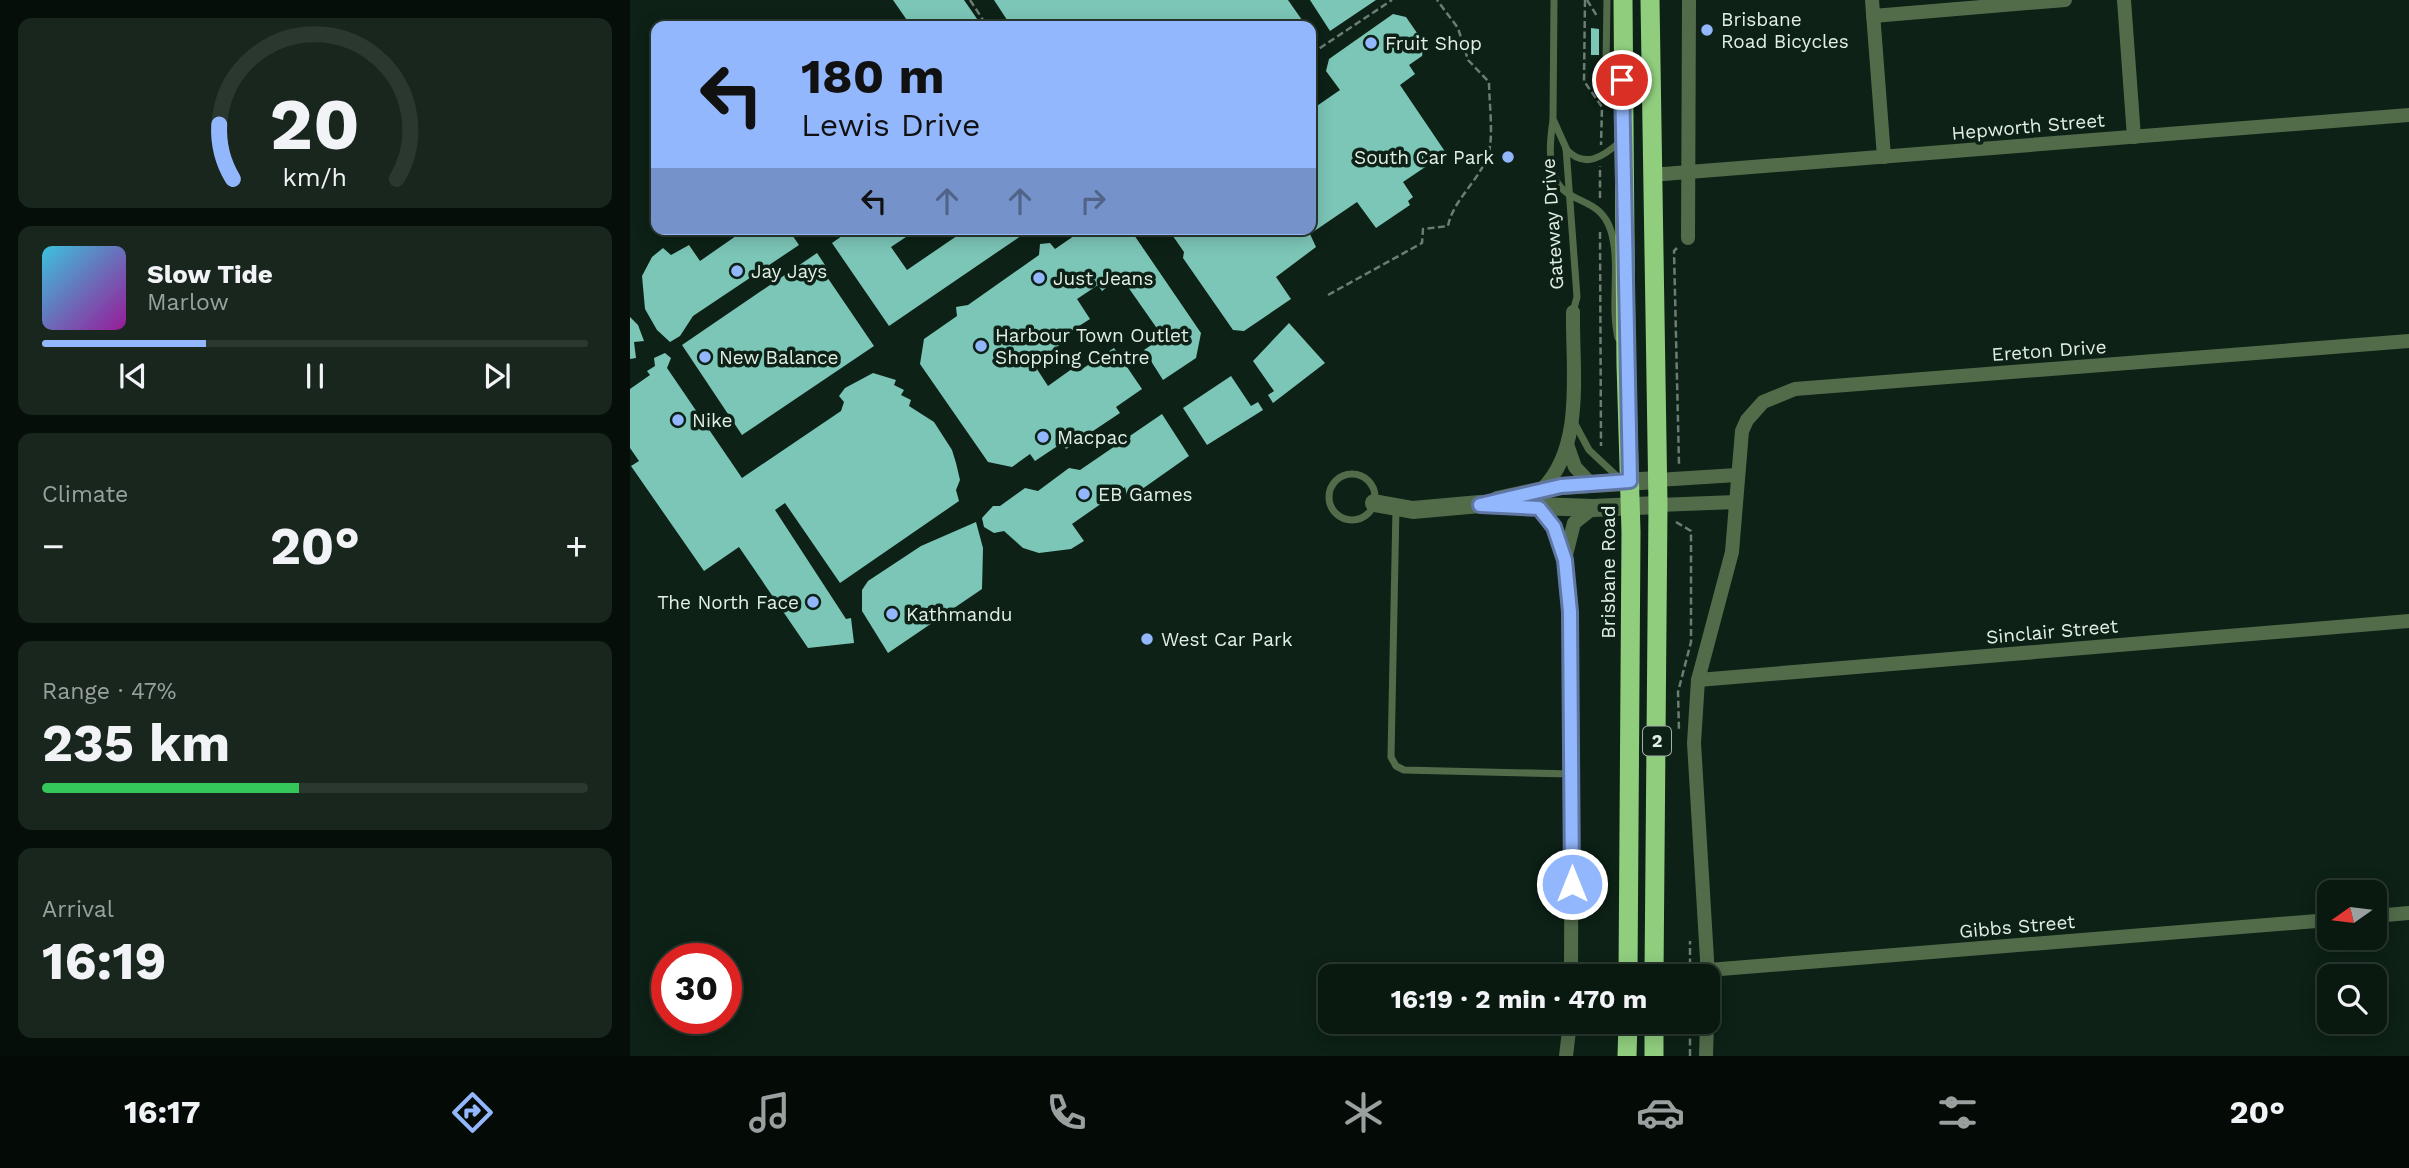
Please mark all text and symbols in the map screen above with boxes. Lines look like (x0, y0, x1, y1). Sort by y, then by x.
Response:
place label: Brisbane Road Bicycles (1721, 8, 1849, 53)
marker: Brisbane Road Bicycles (1699, 22, 1715, 38)
place label: Fruit Shop (1385, 32, 1482, 55)
marker: Fruit Shop (1363, 35, 1379, 51)
text: 180 m (801, 47, 945, 105)
icon: left (686, 49, 777, 140)
pin (1592, 50, 1652, 110)
icon: arrive (1603, 61, 1641, 99)
text: 20 (270, 81, 360, 167)
text: Lewis Drive (801, 106, 980, 144)
street label: Hepworth Street (1950, 108, 2106, 145)
place label: South Car Park (1354, 146, 1494, 169)
marker: South Car Park (1500, 149, 1516, 165)
street label: Gateway Drive (1536, 157, 1569, 290)
text: km/h (283, 163, 347, 192)
icon: left (855, 182, 893, 220)
icon: ahead (928, 182, 966, 220)
icon: ahead (1001, 182, 1039, 220)
icon: right (1074, 182, 1112, 220)
text: Slow Tide (147, 259, 273, 289)
place label: Jay Jays (751, 260, 827, 283)
marker: Jay Jays (729, 263, 745, 279)
place label: Just Jeans (1053, 267, 1153, 290)
marker: Just Jeans (1031, 270, 1047, 286)
text: Marlow (147, 289, 229, 316)
place label: Harbour Town Outlet Shopping Centre (995, 324, 1189, 369)
street label: Ereton Drive (1991, 335, 2107, 366)
marker: Harbour Town Outlet Shopping Centre (973, 338, 989, 354)
place label: New Balance (719, 346, 839, 369)
marker: New Balance (697, 349, 713, 365)
icon: previous (114, 357, 152, 395)
icon: pause (296, 357, 334, 395)
icon: next (478, 357, 516, 395)
place label: Nike (692, 409, 732, 432)
marker: Nike (670, 412, 686, 428)
place label: Macpac (1057, 426, 1128, 449)
marker: Macpac (1035, 429, 1051, 445)
text: Climate (42, 481, 128, 508)
place label: EB Games (1098, 483, 1193, 506)
marker: EB Games (1076, 486, 1092, 502)
street label: Brisbane Road (1597, 505, 1620, 639)
text: 20° (270, 516, 360, 577)
text: − (42, 524, 65, 568)
text: + (565, 524, 588, 568)
place label: The North Face (657, 591, 799, 614)
marker: The North Face (805, 594, 821, 610)
place label: Kathmandu (906, 603, 1013, 626)
marker: Kathmandu (884, 606, 900, 622)
street label: Sinclair Street (1985, 614, 2119, 649)
place label: West Car Park (1161, 628, 1293, 651)
marker: West Car Park (1139, 631, 1155, 647)
text: Range · 47% (42, 678, 176, 705)
text: 235 km (42, 713, 230, 774)
road number: 2 (1643, 726, 1671, 756)
position arrow (1535, 847, 1609, 921)
north arrow (2317, 880, 2387, 950)
map controls (2317, 880, 2387, 1034)
text: Arrival (42, 896, 114, 923)
street label: Gibbs Street (1958, 910, 2076, 943)
text: 16:19 (42, 931, 167, 992)
speed limit sign: 30 (651, 943, 742, 1034)
button: search (2317, 964, 2387, 1034)
text: 16:19 · 2 min · 470 m (1391, 984, 1647, 1014)
icon: directions (448, 1088, 497, 1137)
icon: music (745, 1088, 794, 1137)
icon: phone (1042, 1088, 1091, 1137)
icon: climate (1339, 1088, 1388, 1137)
icon: car (1636, 1088, 1685, 1137)
icon: filters (1933, 1088, 1982, 1137)
text: 16:17 (124, 1093, 200, 1131)
text: 20° (2229, 1093, 2285, 1131)

